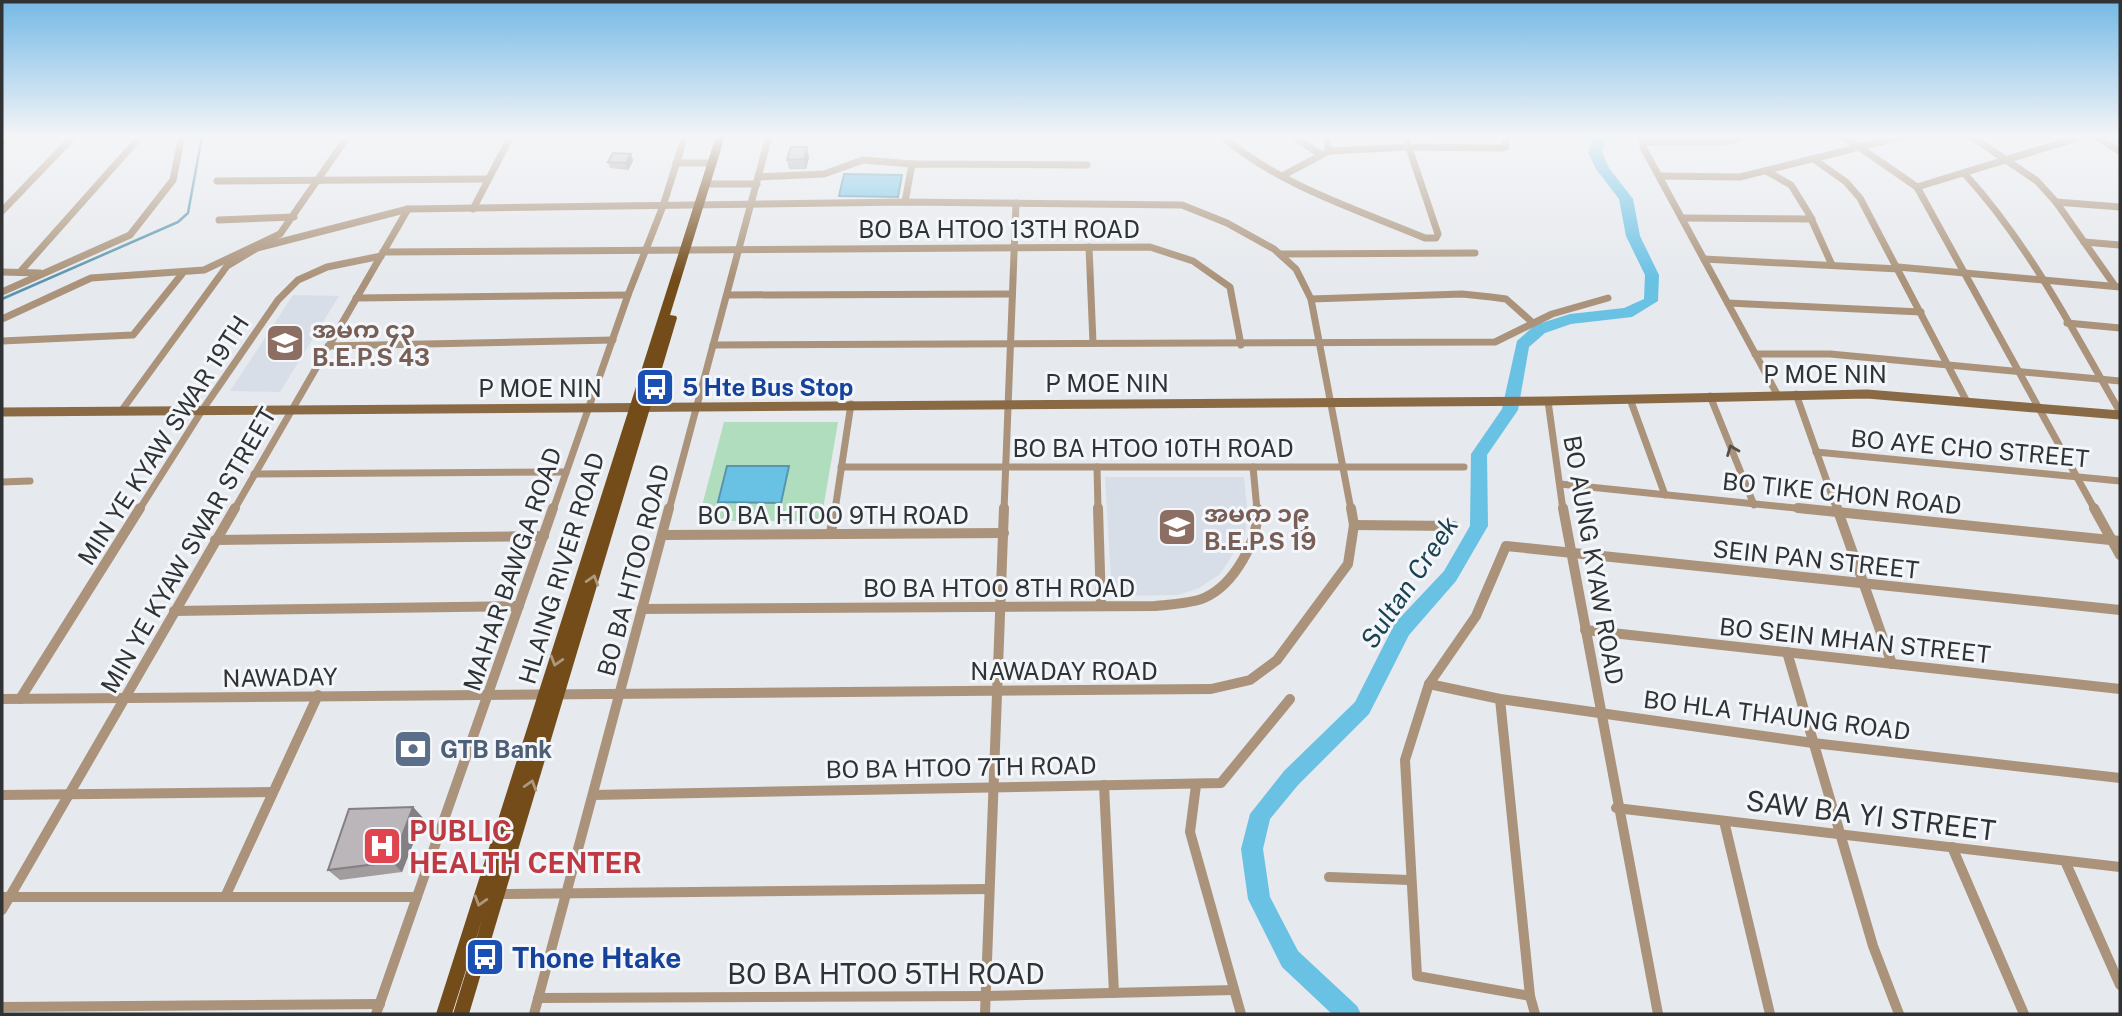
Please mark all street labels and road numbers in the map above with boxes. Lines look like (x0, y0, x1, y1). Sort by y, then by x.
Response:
street label: BO BA HTOO 13TH ROAD (858, 215, 1140, 243)
street label: MIN YE KYAW SWAR 19TH (72, 310, 254, 570)
street label: P MOE NIN (1763, 360, 1887, 388)
street label: P MOE NIN (1045, 369, 1169, 397)
street label: P MOE NIN (478, 374, 602, 402)
street label: MIN YE KYAW SWAR STREET (95, 402, 281, 698)
street label: BO AYE CHO STREET (1850, 424, 2090, 472)
street label: BO AUNG KYAW ROAD (1558, 433, 1630, 687)
street label: BO BA HTOO 10TH ROAD (1012, 434, 1294, 462)
street label: MAHAR BAWGA ROAD (457, 444, 567, 694)
street label: HLAING RIVER ROAD (512, 449, 610, 687)
street label: BO BA HTOO ROAD (591, 461, 675, 679)
street label: BO TIKE CHON ROAD (1721, 467, 1963, 519)
street label: BO BA HTOO 9TH ROAD (697, 501, 969, 529)
street label: SEIN PAN STREET (1711, 534, 1921, 584)
street label: BO BA HTOO 8TH ROAD (863, 574, 1135, 602)
street label: BO SEIN MHAN STREET (1718, 612, 1992, 668)
street label: NAWADAY ROAD (970, 657, 1158, 685)
street label: NAWADAY (222, 662, 338, 692)
street label: BO HLA THAUNG ROAD (1642, 685, 1912, 745)
street label: BO BA HTOO 7TH ROAD (825, 751, 1097, 783)
street label: SAW BA YI STREET (1744, 783, 1998, 847)
street label: BO BA HTOO 5TH ROAD (727, 957, 1045, 990)

